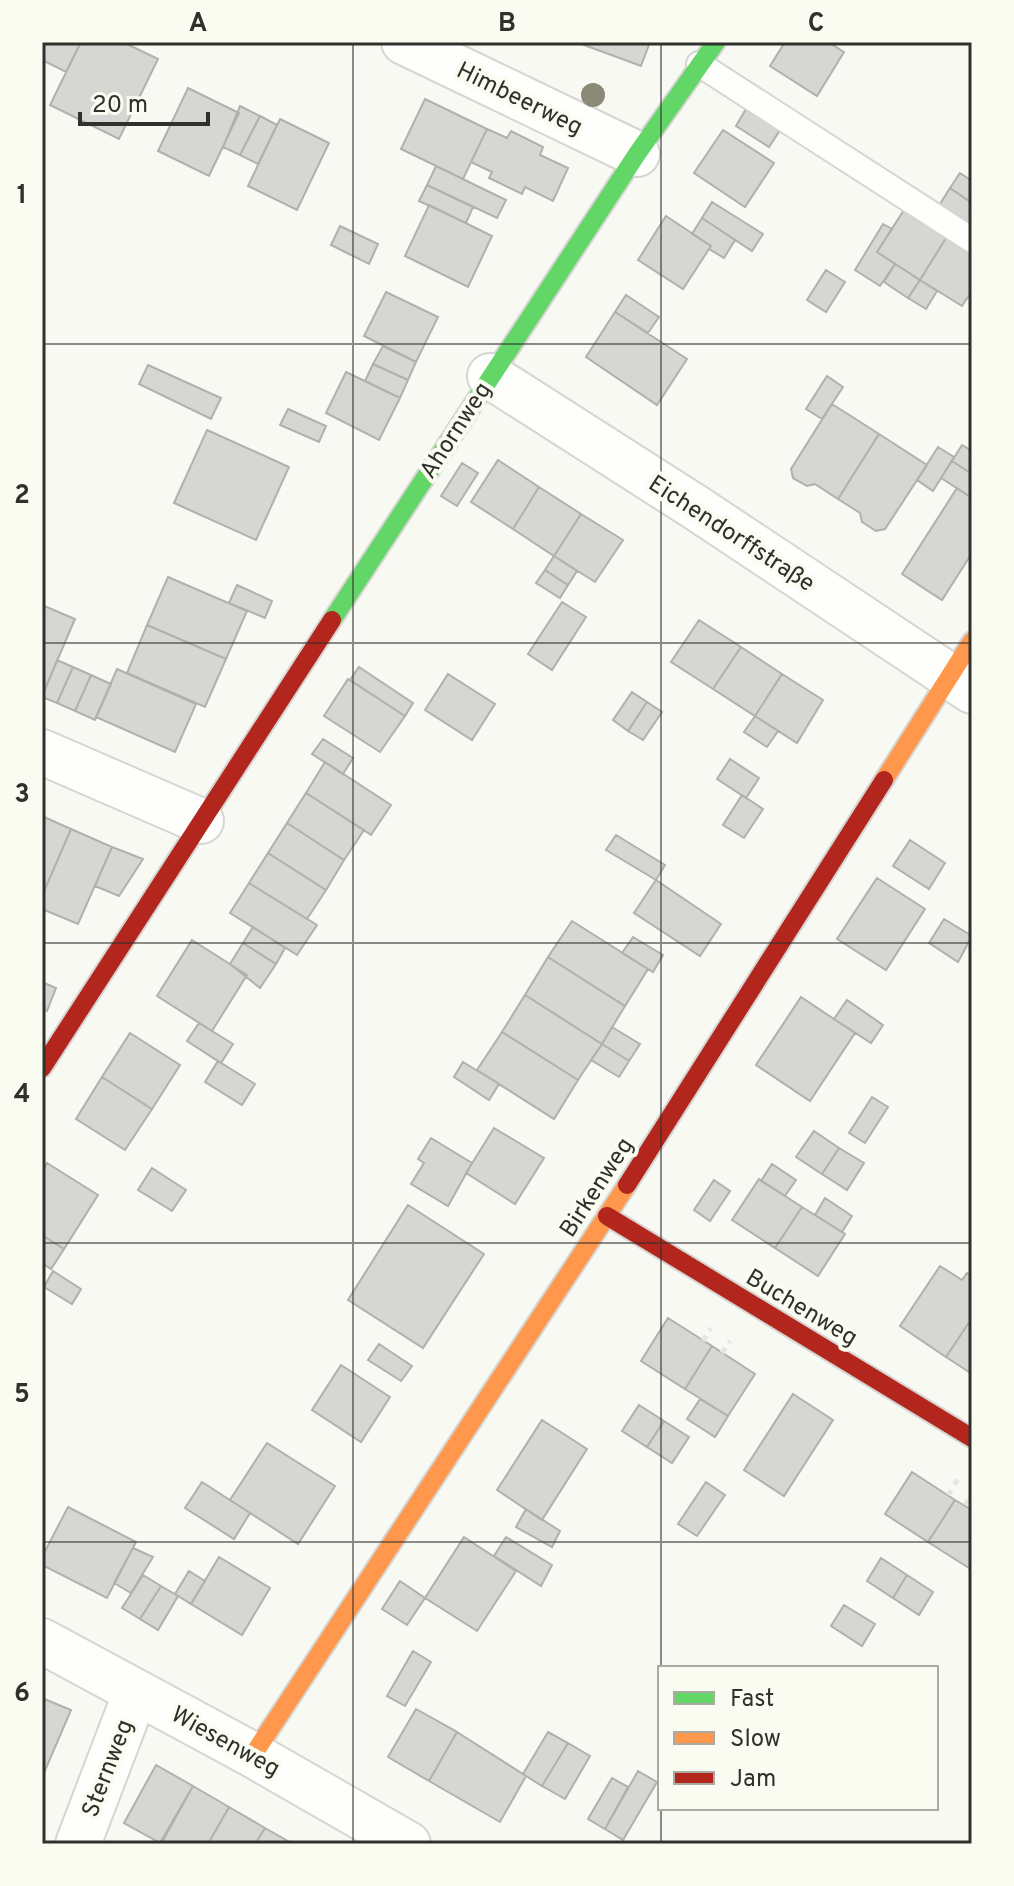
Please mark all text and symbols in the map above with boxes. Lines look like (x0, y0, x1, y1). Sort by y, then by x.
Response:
text: A (189, 8, 207, 41)
text: B (498, 8, 516, 41)
text: C (808, 8, 824, 41)
street label: Himbeerweg (451, 56, 587, 143)
scale bar (80, 76, 208, 126)
text: 20 m (92, 91, 148, 121)
text: 1 (17, 180, 27, 213)
street label: Ahornweg (414, 377, 499, 485)
street label: Eichendorffstraße (642, 470, 820, 600)
text: 2 (14, 480, 30, 513)
text: 3 (14, 779, 30, 812)
text: 4 (14, 1079, 30, 1112)
street label: Birkenweg (554, 1132, 641, 1244)
street label: Buchenweg (740, 1264, 862, 1354)
text: 5 (14, 1379, 30, 1412)
legend (658, 1666, 938, 1810)
text: 6 (14, 1678, 30, 1711)
text: Fast (730, 1685, 774, 1715)
street label: Wiesenweg (165, 1701, 285, 1785)
street label: Sternweg (77, 1716, 141, 1822)
text: Slow (730, 1725, 781, 1755)
text: Jam (730, 1765, 776, 1795)

